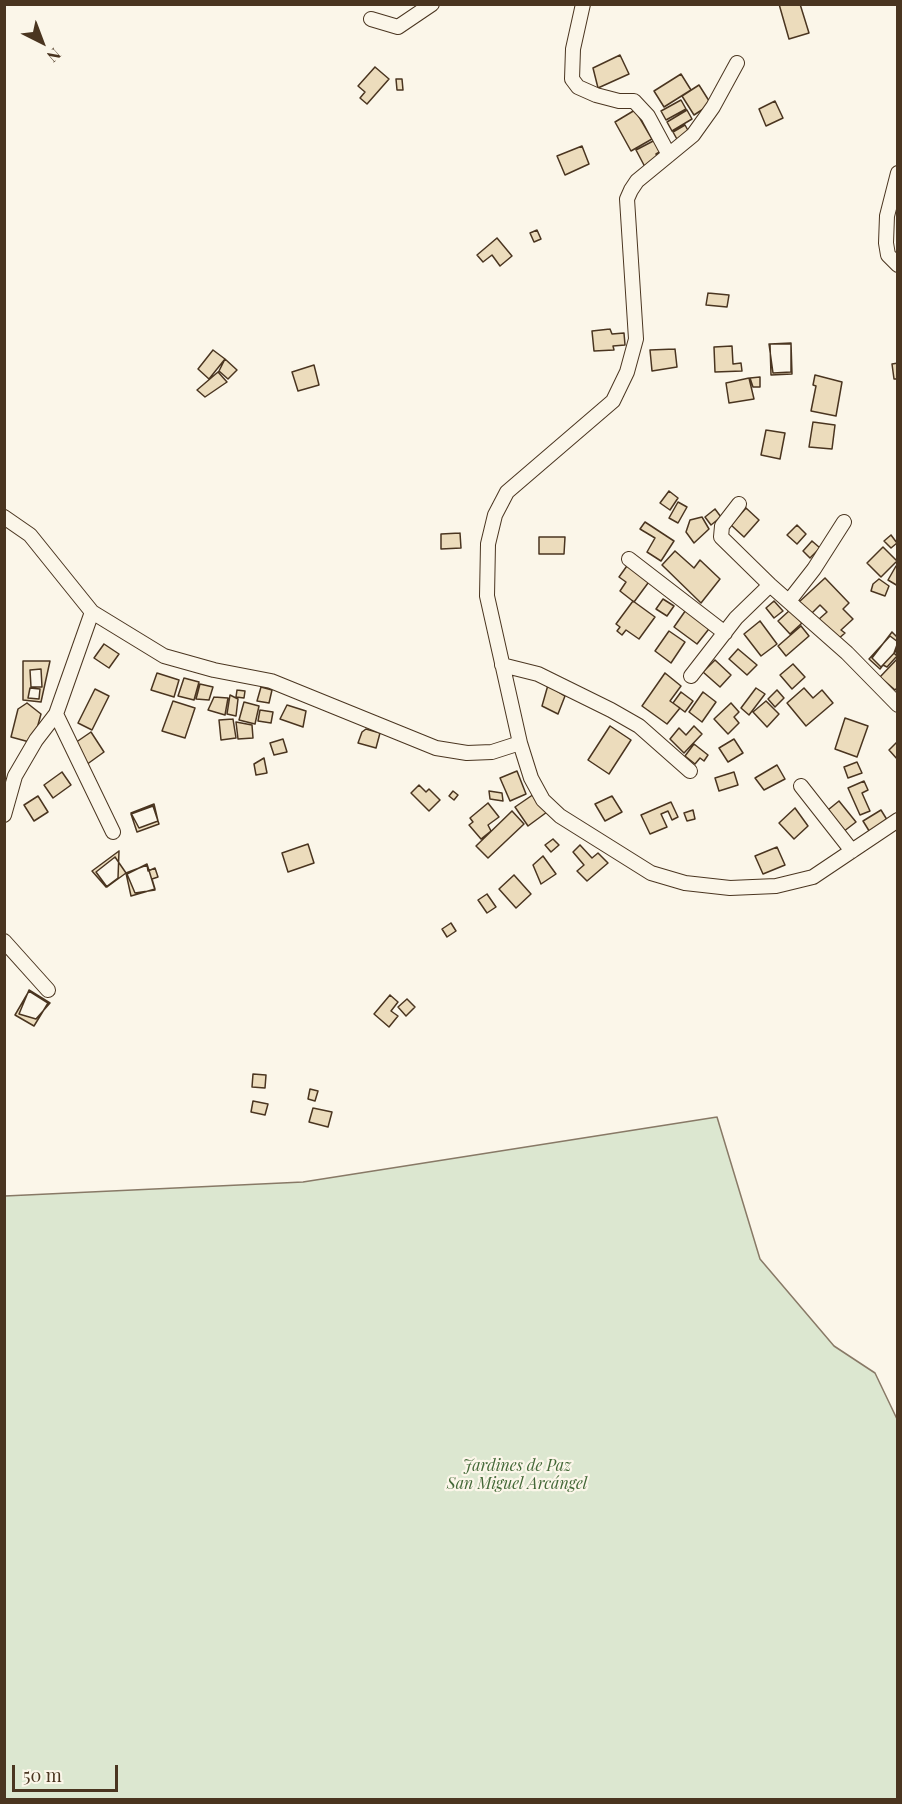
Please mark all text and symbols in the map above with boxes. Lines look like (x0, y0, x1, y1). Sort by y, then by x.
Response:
north arrow (12, 12, 72, 72)
text: N (43, 44, 66, 67)
park label: Jardines de Paz San Miguel Arcángel (447, 1456, 587, 1494)
scale bar (15, 1753, 122, 1791)
text: 50 m (23, 1763, 62, 1787)

